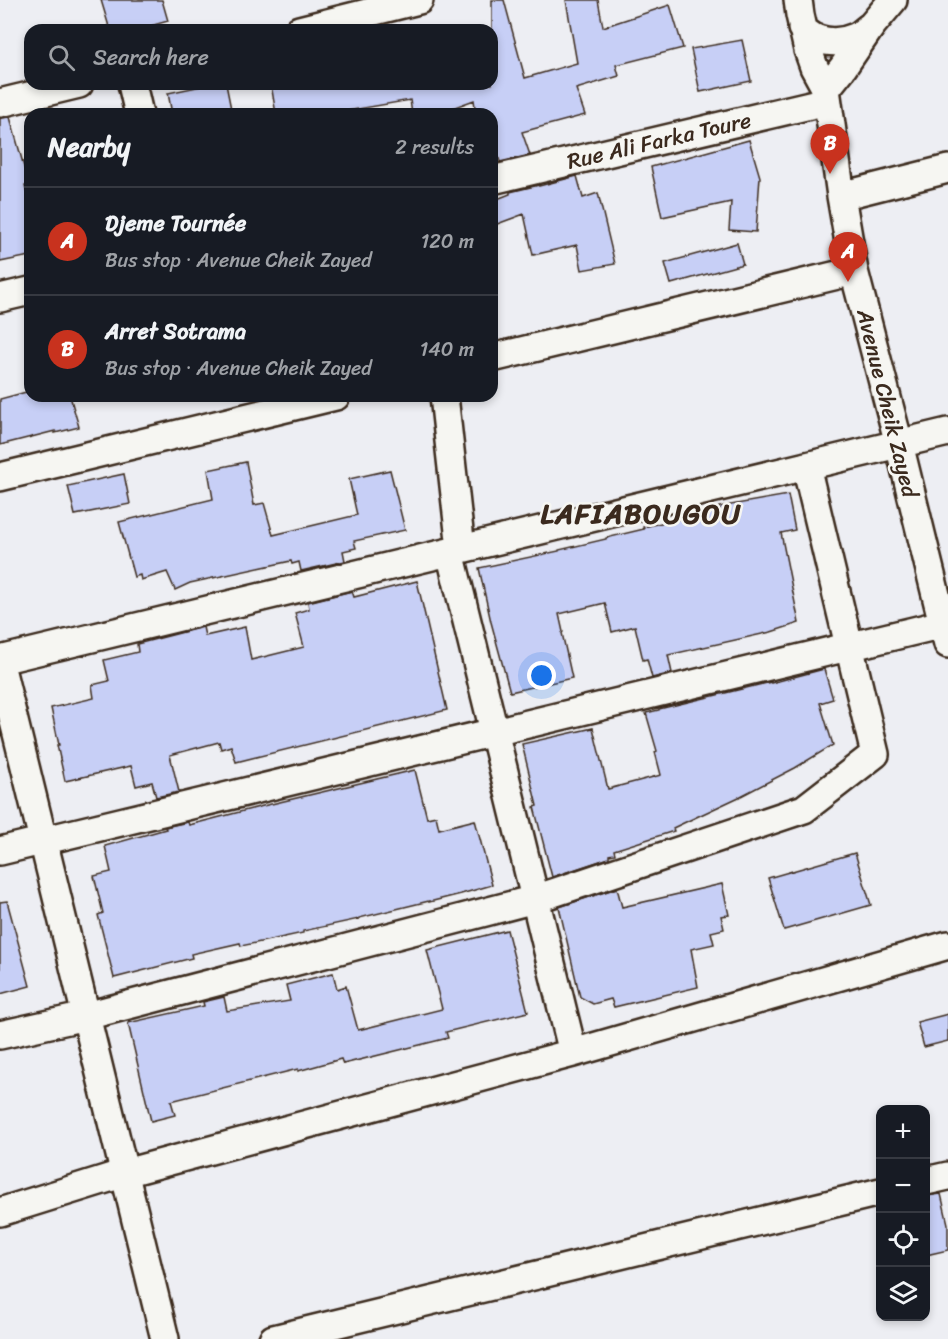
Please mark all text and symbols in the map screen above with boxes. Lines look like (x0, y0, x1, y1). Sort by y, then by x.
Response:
search box (24, 24, 498, 90)
text: Search here (93, 38, 209, 77)
icon: search (45, 41, 78, 74)
street label: Rue Ali Farka Toure (563, 100, 755, 181)
text: Nearby (48, 124, 130, 170)
pin: B (810, 124, 850, 174)
text: 2 results (395, 130, 474, 165)
text: Djeme Tournée (105, 204, 246, 243)
text: A (61, 224, 74, 259)
text: 120 m (421, 224, 474, 259)
pin: A (828, 232, 868, 282)
text: Bus stop · Avenue Cheik Zayed (105, 243, 372, 278)
street label: Avenue Cheik Zayed (845, 304, 930, 503)
text: Arret Sotrama (105, 312, 246, 351)
text: B (61, 332, 74, 367)
text: 140 m (420, 332, 474, 367)
text: Bus stop · Avenue Cheik Zayed (105, 351, 372, 386)
district label: LAFIABOUGOU (541, 489, 742, 538)
your location (527, 661, 556, 690)
map controls (876, 1105, 930, 1321)
button: + (876, 1105, 930, 1159)
button: − (876, 1159, 930, 1213)
button: locate (876, 1213, 930, 1267)
button: layers (876, 1267, 930, 1321)

